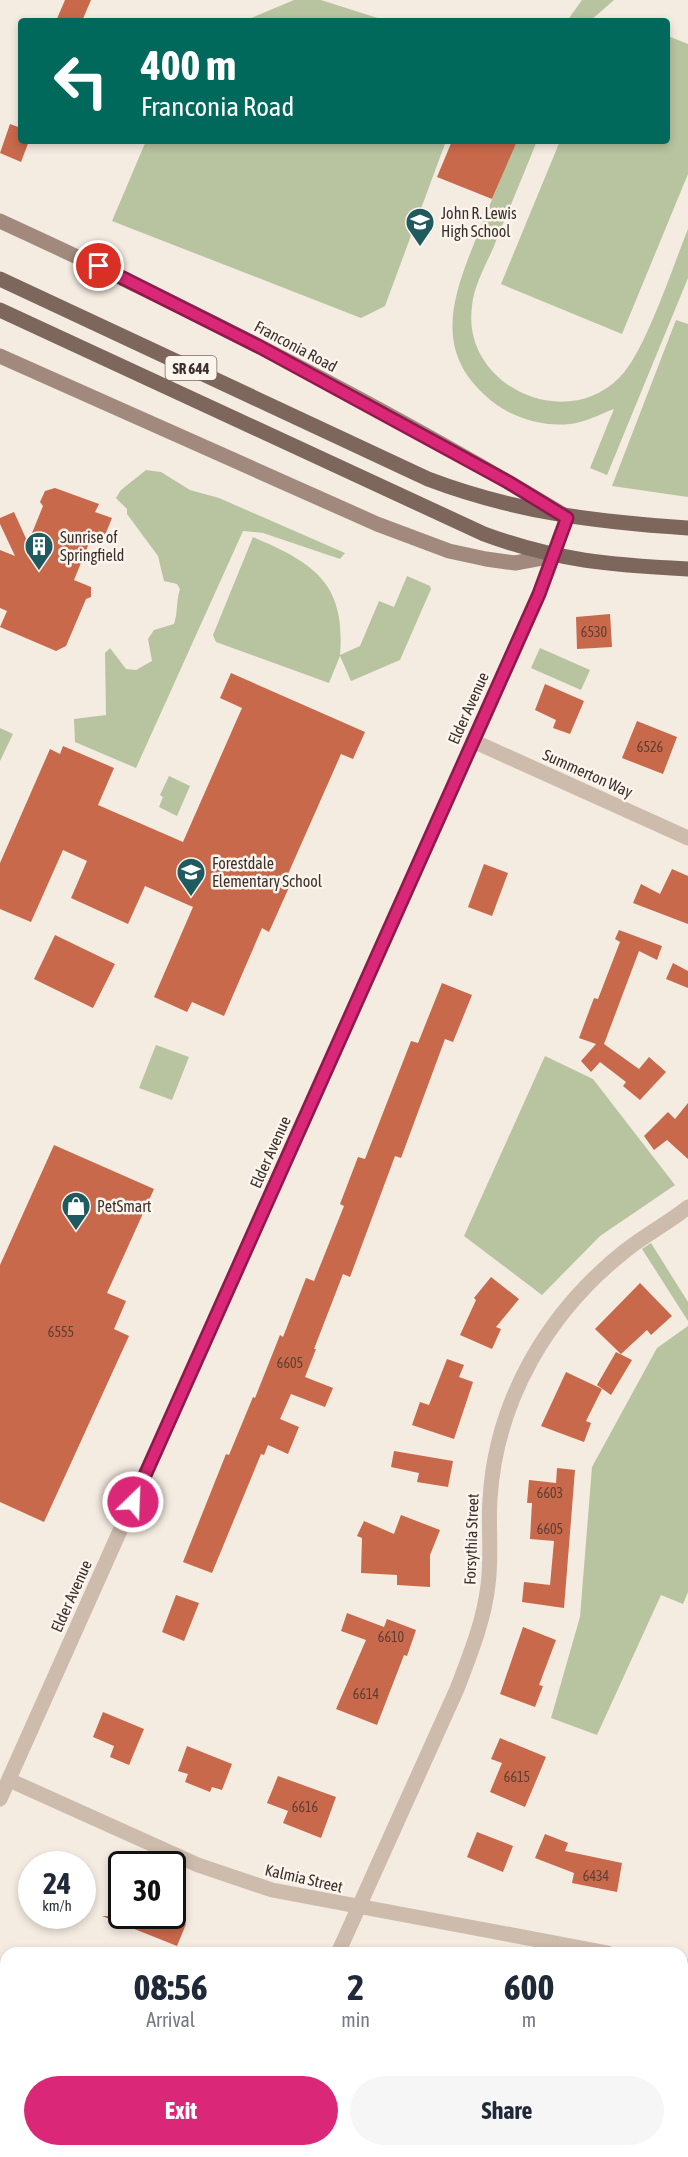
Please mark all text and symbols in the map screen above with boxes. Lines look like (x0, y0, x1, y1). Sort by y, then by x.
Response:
text: 400 m (141, 41, 236, 89)
icon: left (42, 42, 120, 120)
text: Franconia Road (141, 91, 294, 122)
place label: John R. Lewis High School (441, 204, 517, 241)
school or university icon: John R. Lewis High School (404, 206, 436, 248)
pin (73, 240, 124, 291)
icon: arrive (82, 249, 115, 282)
street label: Franconia Road (252, 317, 340, 375)
road number: SR 644 (166, 356, 216, 380)
place label: Sunrise of Springfield (60, 528, 124, 565)
building icon: Sunrise of Springfield (23, 530, 55, 572)
house number: 6530 (581, 624, 608, 640)
street label: Elder Avenue (444, 669, 492, 747)
house number: 6526 (637, 739, 664, 755)
street label: Summerton Way (540, 745, 636, 802)
place label: Forestdale Elementary School (212, 854, 323, 891)
school or university icon: Forestdale Elementary School (175, 856, 207, 898)
street label: Elder Avenue (246, 1113, 294, 1191)
shop icon: PetSmart (60, 1190, 92, 1232)
place label: PetSmart (97, 1197, 152, 1215)
house number: 6555 (48, 1324, 74, 1340)
house number: 6605 (277, 1355, 303, 1371)
position arrow (101, 1470, 165, 1534)
house number: 6603 (537, 1485, 563, 1501)
street label: Forsythia Street (460, 1493, 483, 1585)
house number: 6605 (537, 1521, 563, 1537)
street label: Elder Avenue (47, 1557, 95, 1635)
house number: 6610 (378, 1629, 405, 1645)
house number: 6614 (353, 1686, 380, 1702)
house number: 6615 (504, 1769, 530, 1785)
house number: 6616 (292, 1799, 319, 1815)
speed limit sign: 30 (108, 1851, 186, 1929)
street label: Kalmia Street (263, 1860, 345, 1896)
text: 24 (43, 1866, 71, 1900)
house number: 6434 (583, 1868, 610, 1884)
text: km/h (42, 1897, 72, 1914)
text: 08:56 (134, 1966, 208, 2008)
text: 2 (347, 1966, 364, 2008)
text: 600 (504, 1966, 554, 2008)
text: Arrival (146, 2008, 195, 2031)
text: min (341, 2008, 370, 2031)
text: m (522, 2008, 536, 2031)
button: Exit (24, 2076, 338, 2145)
button: Share (350, 2076, 664, 2145)

